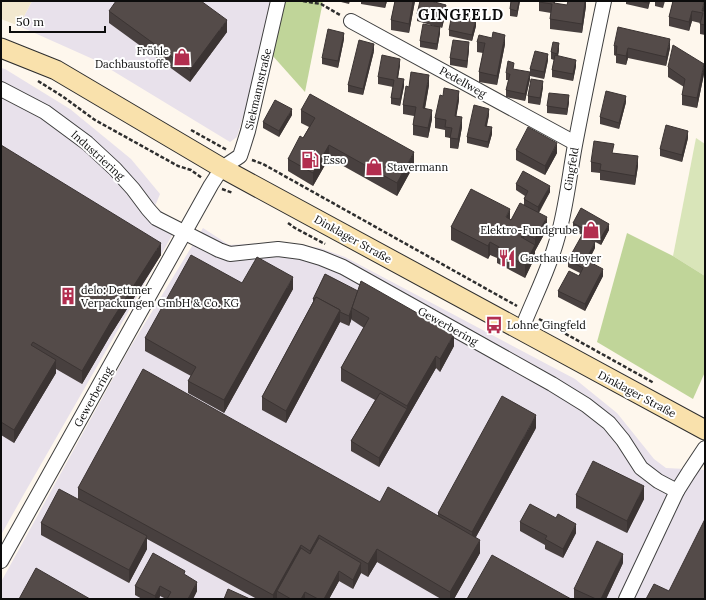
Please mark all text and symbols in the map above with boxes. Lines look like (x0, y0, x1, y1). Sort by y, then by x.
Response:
district label: GINGFELD (418, 5, 504, 24)
scale bar (10, 8, 105, 34)
text: 50 m (16, 14, 44, 29)
place label: Fröhle Dachbaustoffe (95, 44, 169, 71)
shop icon: Fröhle Dachbaustoffe (172, 47, 192, 67)
street label: Siekmannstraße (242, 47, 274, 131)
street label: Pedellweg (437, 63, 490, 101)
street label: Industriering (68, 127, 128, 183)
street label: Gingfeld (560, 146, 582, 192)
fuel station icon: Esso (300, 150, 320, 170)
place label: Esso (323, 153, 346, 167)
shop icon: Stavermann (364, 157, 384, 177)
place label: Stavermann (387, 160, 448, 174)
street label: Dinklager Straße (312, 212, 394, 266)
shop icon: Elektro-Fundgrube (581, 220, 601, 240)
place label: Elektro-Fundgrube (480, 223, 578, 237)
restaurant icon: Gasthaus Hoyer (497, 248, 517, 268)
place label: Gasthaus Hoyer (520, 251, 601, 265)
place label: delo: Dettmer Verpackungen GmbH & Co. KG (80, 283, 239, 310)
building icon: delo: Dettmer Verpackungen GmbH & Co. KG (58, 286, 78, 306)
street label: Gewerbering (415, 304, 481, 349)
bus stop icon: Lohne Gingfeld (484, 315, 504, 335)
place label: Lohne Gingfeld (507, 318, 586, 332)
street label: Gewerbering (71, 364, 116, 430)
street label: Dinklager Straße (596, 368, 678, 420)

